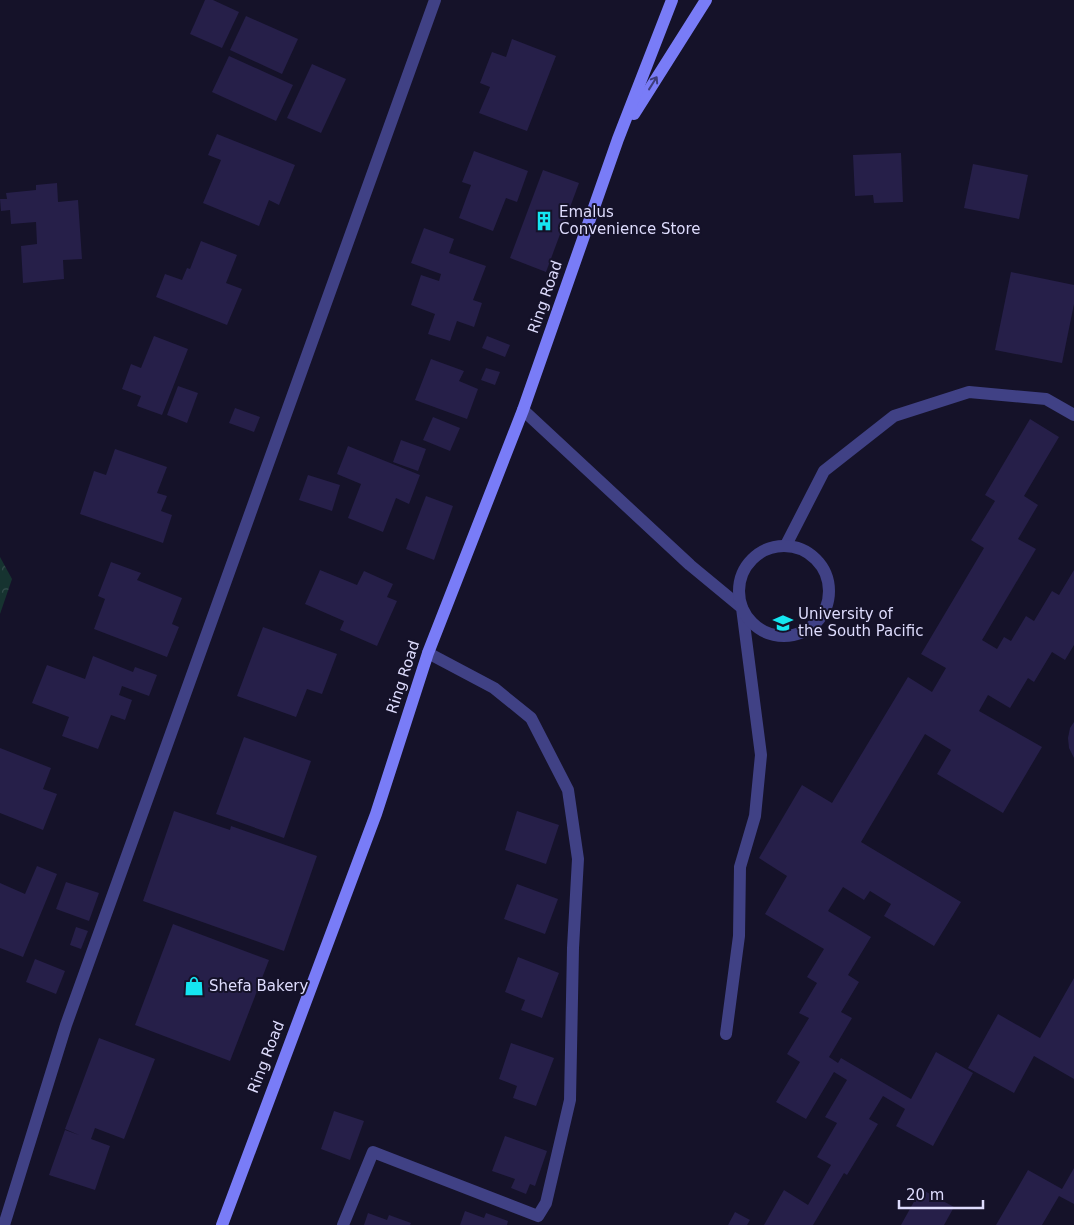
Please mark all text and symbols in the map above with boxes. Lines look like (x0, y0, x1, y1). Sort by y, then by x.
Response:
one-way arrow (648, 77, 658, 91)
place label: Emalus Convenience Store (559, 203, 701, 238)
building icon: Emalus Convenience Store (533, 210, 555, 232)
street label: Ring Road (524, 258, 566, 336)
place label: University of the South Pacific (798, 605, 923, 640)
school or university icon: University of the South Pacific (772, 612, 794, 634)
street label: Ring Road (383, 638, 423, 716)
shop icon: Shefa Bakery (183, 975, 205, 997)
place label: Shefa Bakery (209, 977, 309, 995)
street label: Ring Road (244, 1018, 288, 1096)
scale bar (899, 1178, 983, 1210)
text: 20 m (906, 1186, 944, 1204)

